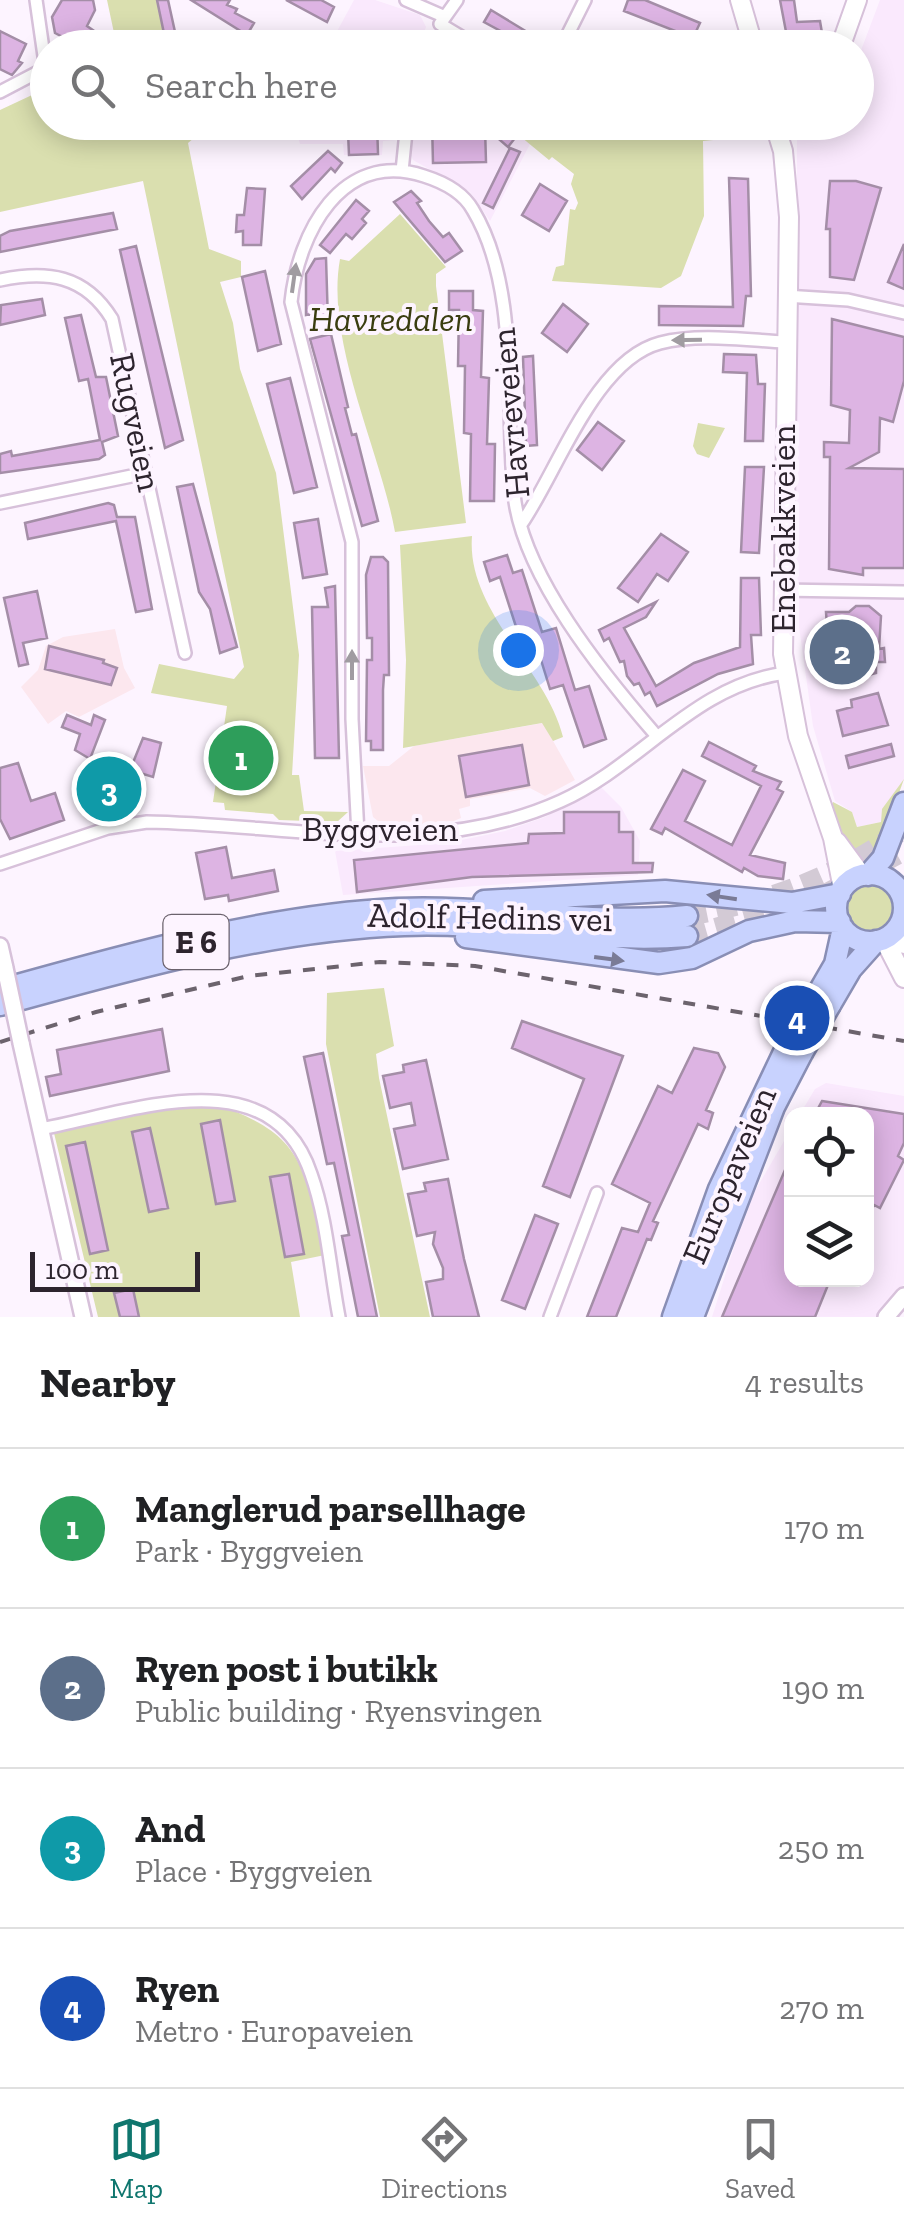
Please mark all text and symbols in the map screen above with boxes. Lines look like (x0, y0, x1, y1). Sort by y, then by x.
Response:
search box (30, 30, 874, 140)
icon: search (65, 58, 120, 113)
text: Search here (145, 62, 337, 108)
one-way arrow (287, 262, 303, 294)
park label: Havredalen (309, 298, 473, 340)
street label: Havreveien (482, 326, 538, 500)
one-way arrow (671, 333, 703, 349)
street label: Rugveien (101, 349, 171, 495)
street label: Enebakkveien (762, 424, 804, 634)
pin: 2 (810, 614, 874, 690)
your location (493, 625, 544, 676)
one-way arrow (344, 649, 360, 681)
pin: 1 (208, 720, 274, 796)
pin: 3 (76, 752, 142, 826)
street label: Byggveien (302, 808, 458, 850)
one-way arrow (706, 888, 737, 904)
street label: Adolf Hedins vei (367, 894, 613, 940)
road number: E 6 (164, 915, 228, 969)
one-way arrow (594, 951, 626, 967)
pin: 4 (764, 980, 830, 1056)
street label: Europaveien (673, 1080, 785, 1270)
map controls (784, 1107, 874, 1287)
button: locate (784, 1107, 874, 1197)
button: layers (784, 1197, 874, 1287)
scale bar (30, 1247, 200, 1292)
text: 100 m (45, 1253, 119, 1286)
text: Nearby (40, 1357, 176, 1408)
text: 4 results (745, 1363, 864, 1401)
text: Manglerud parsellhage (135, 1486, 526, 1532)
text: 1 (66, 1509, 79, 1547)
text: 170 m (784, 1509, 864, 1547)
text: Park · Byggveien (135, 1532, 363, 1570)
text: Ryen post i butikk (135, 1646, 438, 1692)
text: 2 (64, 1669, 81, 1707)
text: 190 m (781, 1669, 864, 1707)
text: Public building · Ryensvingen (135, 1692, 542, 1730)
text: And (135, 1806, 205, 1852)
text: 3 (64, 1829, 81, 1867)
text: 250 m (778, 1829, 864, 1867)
text: Place · Byggveien (135, 1852, 372, 1890)
text: Ryen (135, 1966, 219, 2012)
text: 4 (63, 1989, 82, 2027)
text: 270 m (779, 1989, 864, 2027)
text: Metro · Europaveien (135, 2012, 413, 2050)
tab: Map (109, 2112, 164, 2205)
tab: Directions (381, 2112, 508, 2205)
tab: Saved (725, 2112, 795, 2205)

